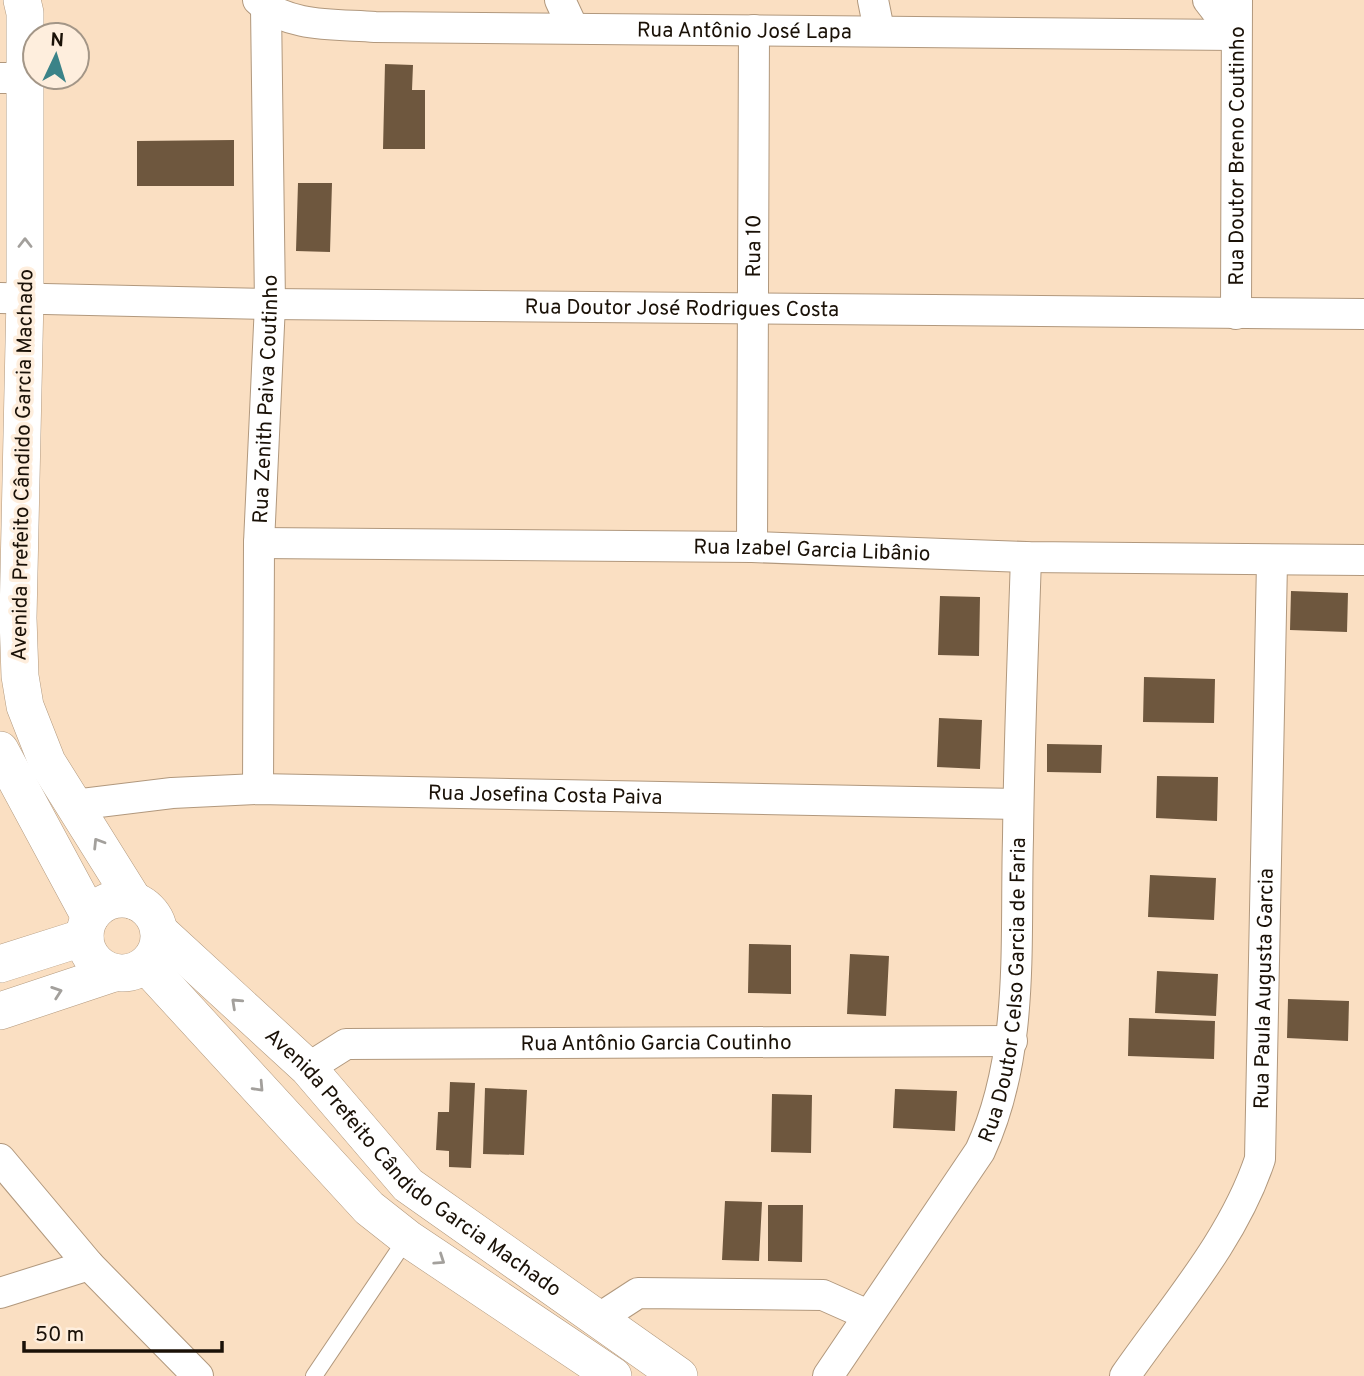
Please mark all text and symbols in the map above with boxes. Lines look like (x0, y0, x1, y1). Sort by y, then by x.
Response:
street label: Rua Antônio José Lapa (637, 17, 852, 46)
north arrow (21, 21, 91, 91)
street label: Rua Doutor Breno Coutinho (1224, 26, 1252, 286)
text: N (49, 29, 65, 53)
street label: Rua 10 (741, 214, 768, 278)
one-way arrow (17, 237, 33, 247)
street label: Avenida Prefeito Cândido Garcia Machado (7, 269, 40, 661)
street label: Rua Zenith Paiva Coutinho (248, 274, 285, 524)
street label: Rua Doutor José Rodrigues Costa (525, 294, 839, 324)
street label: Rua Izabel Garcia Libânio (693, 535, 931, 569)
street label: Rua Josefina Costa Paiva (428, 780, 663, 812)
one-way arrow (93, 837, 106, 850)
street label: Rua Doutor Celso Garcia de Faria (973, 837, 1033, 1147)
street label: Rua Paula Augusta Garcia (1249, 868, 1281, 1110)
one-way arrow (50, 986, 63, 1000)
one-way arrow (231, 998, 244, 1011)
street label: Avenida Prefeito Cândido Garcia Machado (258, 1023, 566, 1304)
street label: Rua Antônio Garcia Coutinho (520, 1030, 792, 1058)
one-way arrow (250, 1079, 263, 1092)
one-way arrow (432, 1252, 445, 1265)
scale bar (24, 1310, 222, 1354)
text: 50 m (35, 1322, 84, 1349)

